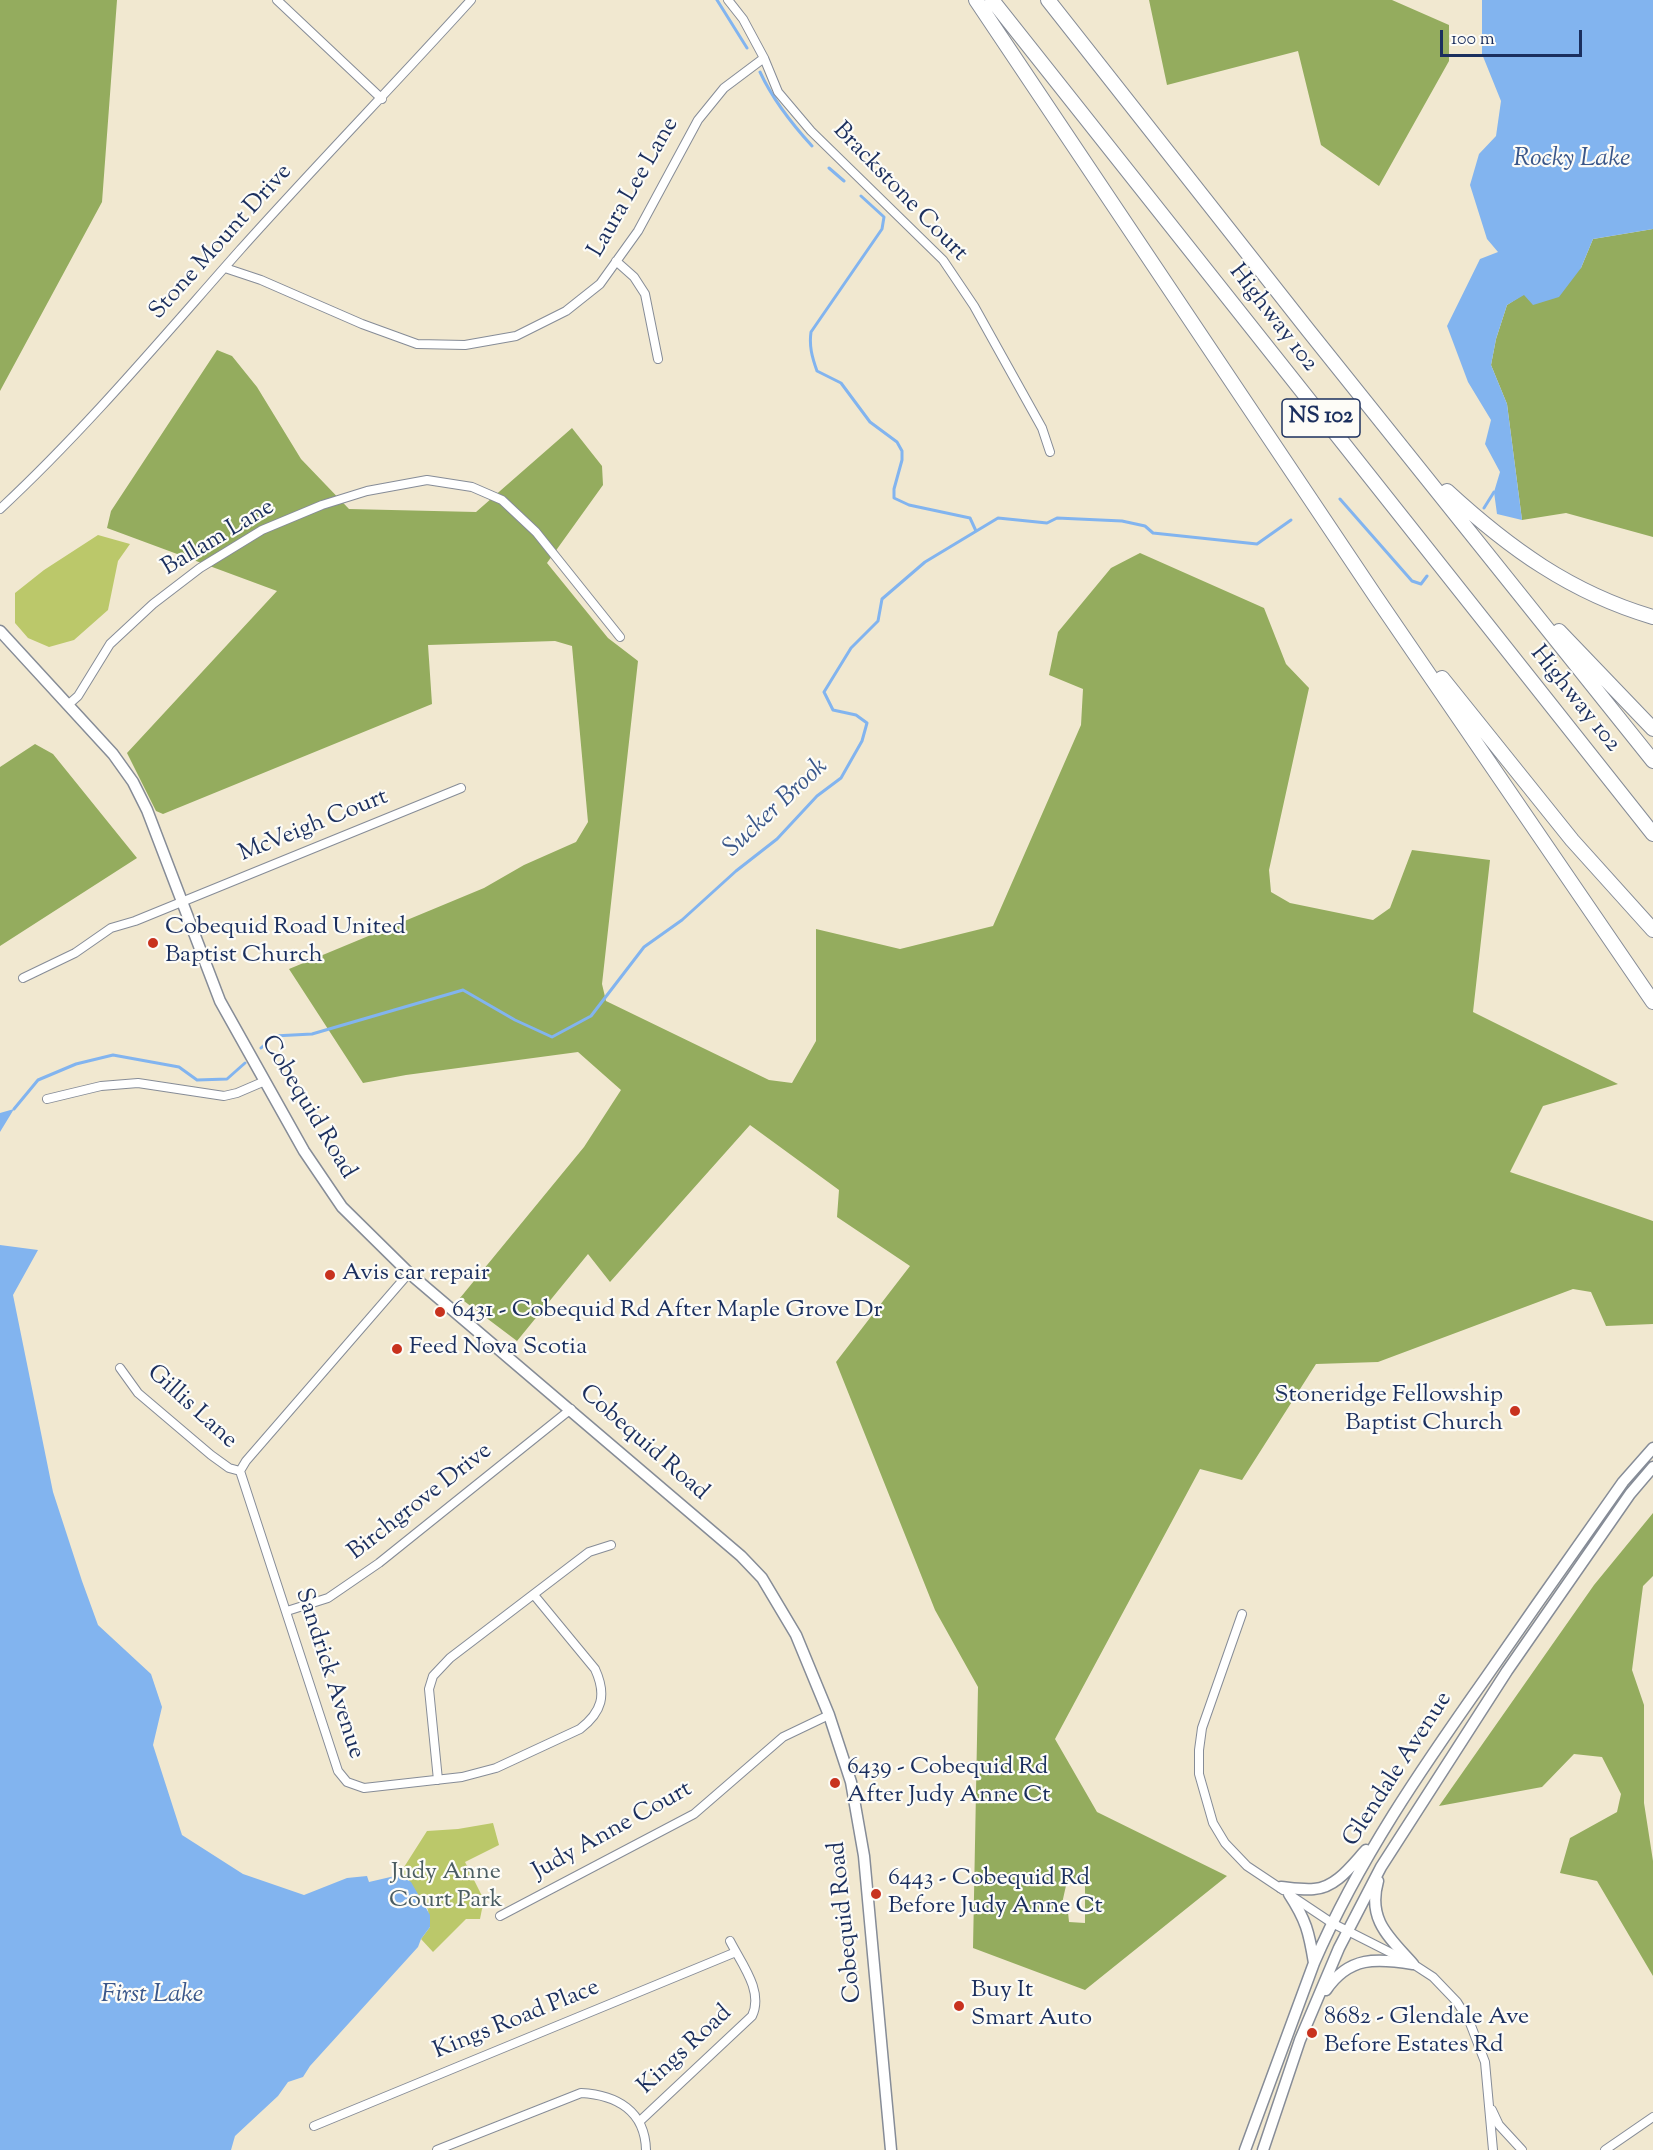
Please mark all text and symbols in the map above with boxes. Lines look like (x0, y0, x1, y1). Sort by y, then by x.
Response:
scale bar (1443, 18, 1586, 56)
text: 100 m (1451, 27, 1495, 53)
street label: Laura Lee Lane (583, 113, 687, 263)
street label: Brackstone Court (825, 117, 973, 269)
water label: Rocky Lake (1514, 145, 1630, 177)
street label: Stone Mount Drive (145, 159, 299, 327)
street label: Highway 102 (1221, 259, 1323, 379)
road number: NS 102 (1282, 399, 1360, 437)
street label: Ballam Lane (157, 494, 281, 584)
street label: Highway 102 (1522, 641, 1626, 759)
water label: Sucker Brook (718, 753, 836, 865)
street label: McVeigh Court (235, 784, 393, 870)
place label: Cobequid Road United Baptist Church (165, 915, 406, 971)
marker: Cobequid Road United Baptist Church (146, 936, 160, 950)
street label: Cobequid Road (253, 1031, 361, 1185)
place label: Avis car repair (342, 1261, 490, 1289)
marker: Avis car repair (323, 1268, 337, 1282)
place label: 6431 - Cobequid Rd After Maple Grove Dr (452, 1298, 883, 1326)
marker: 6431 - Cobequid Rd After Maple Grove Dr (433, 1305, 447, 1319)
place label: Feed Nova Scotia (409, 1335, 587, 1363)
marker: Feed Nova Scotia (390, 1342, 404, 1356)
street label: Gillis Lane (140, 1360, 242, 1456)
street label: Cobequid Road (572, 1380, 714, 1508)
place label: Stoneridge Fellowship Baptist Church (1274, 1383, 1503, 1439)
marker: Stoneridge Fellowship Baptist Church (1508, 1404, 1522, 1418)
street label: Birchgrove Drive (343, 1438, 499, 1568)
street label: Sandrick Avenue (287, 1585, 369, 1763)
street label: Glendale Avenue (1338, 1687, 1460, 1853)
place label: 6439 - Cobequid Rd After Judy Anne Ct (847, 1755, 1051, 1811)
street label: Judy Anne Court (528, 1776, 698, 1888)
marker: 6439 - Cobequid Rd After Judy Anne Ct (828, 1776, 842, 1790)
street label: Cobequid Road (824, 1840, 870, 2004)
park label: Judy Anne Court Park (389, 1860, 503, 1916)
place label: 6443 - Cobequid Rd Before Judy Anne Ct (888, 1866, 1103, 1922)
marker: 6443 - Cobequid Rd Before Judy Anne Ct (869, 1887, 883, 1901)
street label: Kings Road Place (430, 1975, 604, 2067)
place label: Buy It Smart Auto (971, 1978, 1092, 2034)
water label: First Lake (101, 1981, 203, 2013)
marker: Buy It Smart Auto (952, 1999, 966, 2013)
street label: Kings Road (633, 2000, 739, 2102)
place label: 8682 - Glendale Ave Before Estates Rd (1324, 2005, 1529, 2061)
marker: 8682 - Glendale Ave Before Estates Rd (1305, 2026, 1319, 2040)

